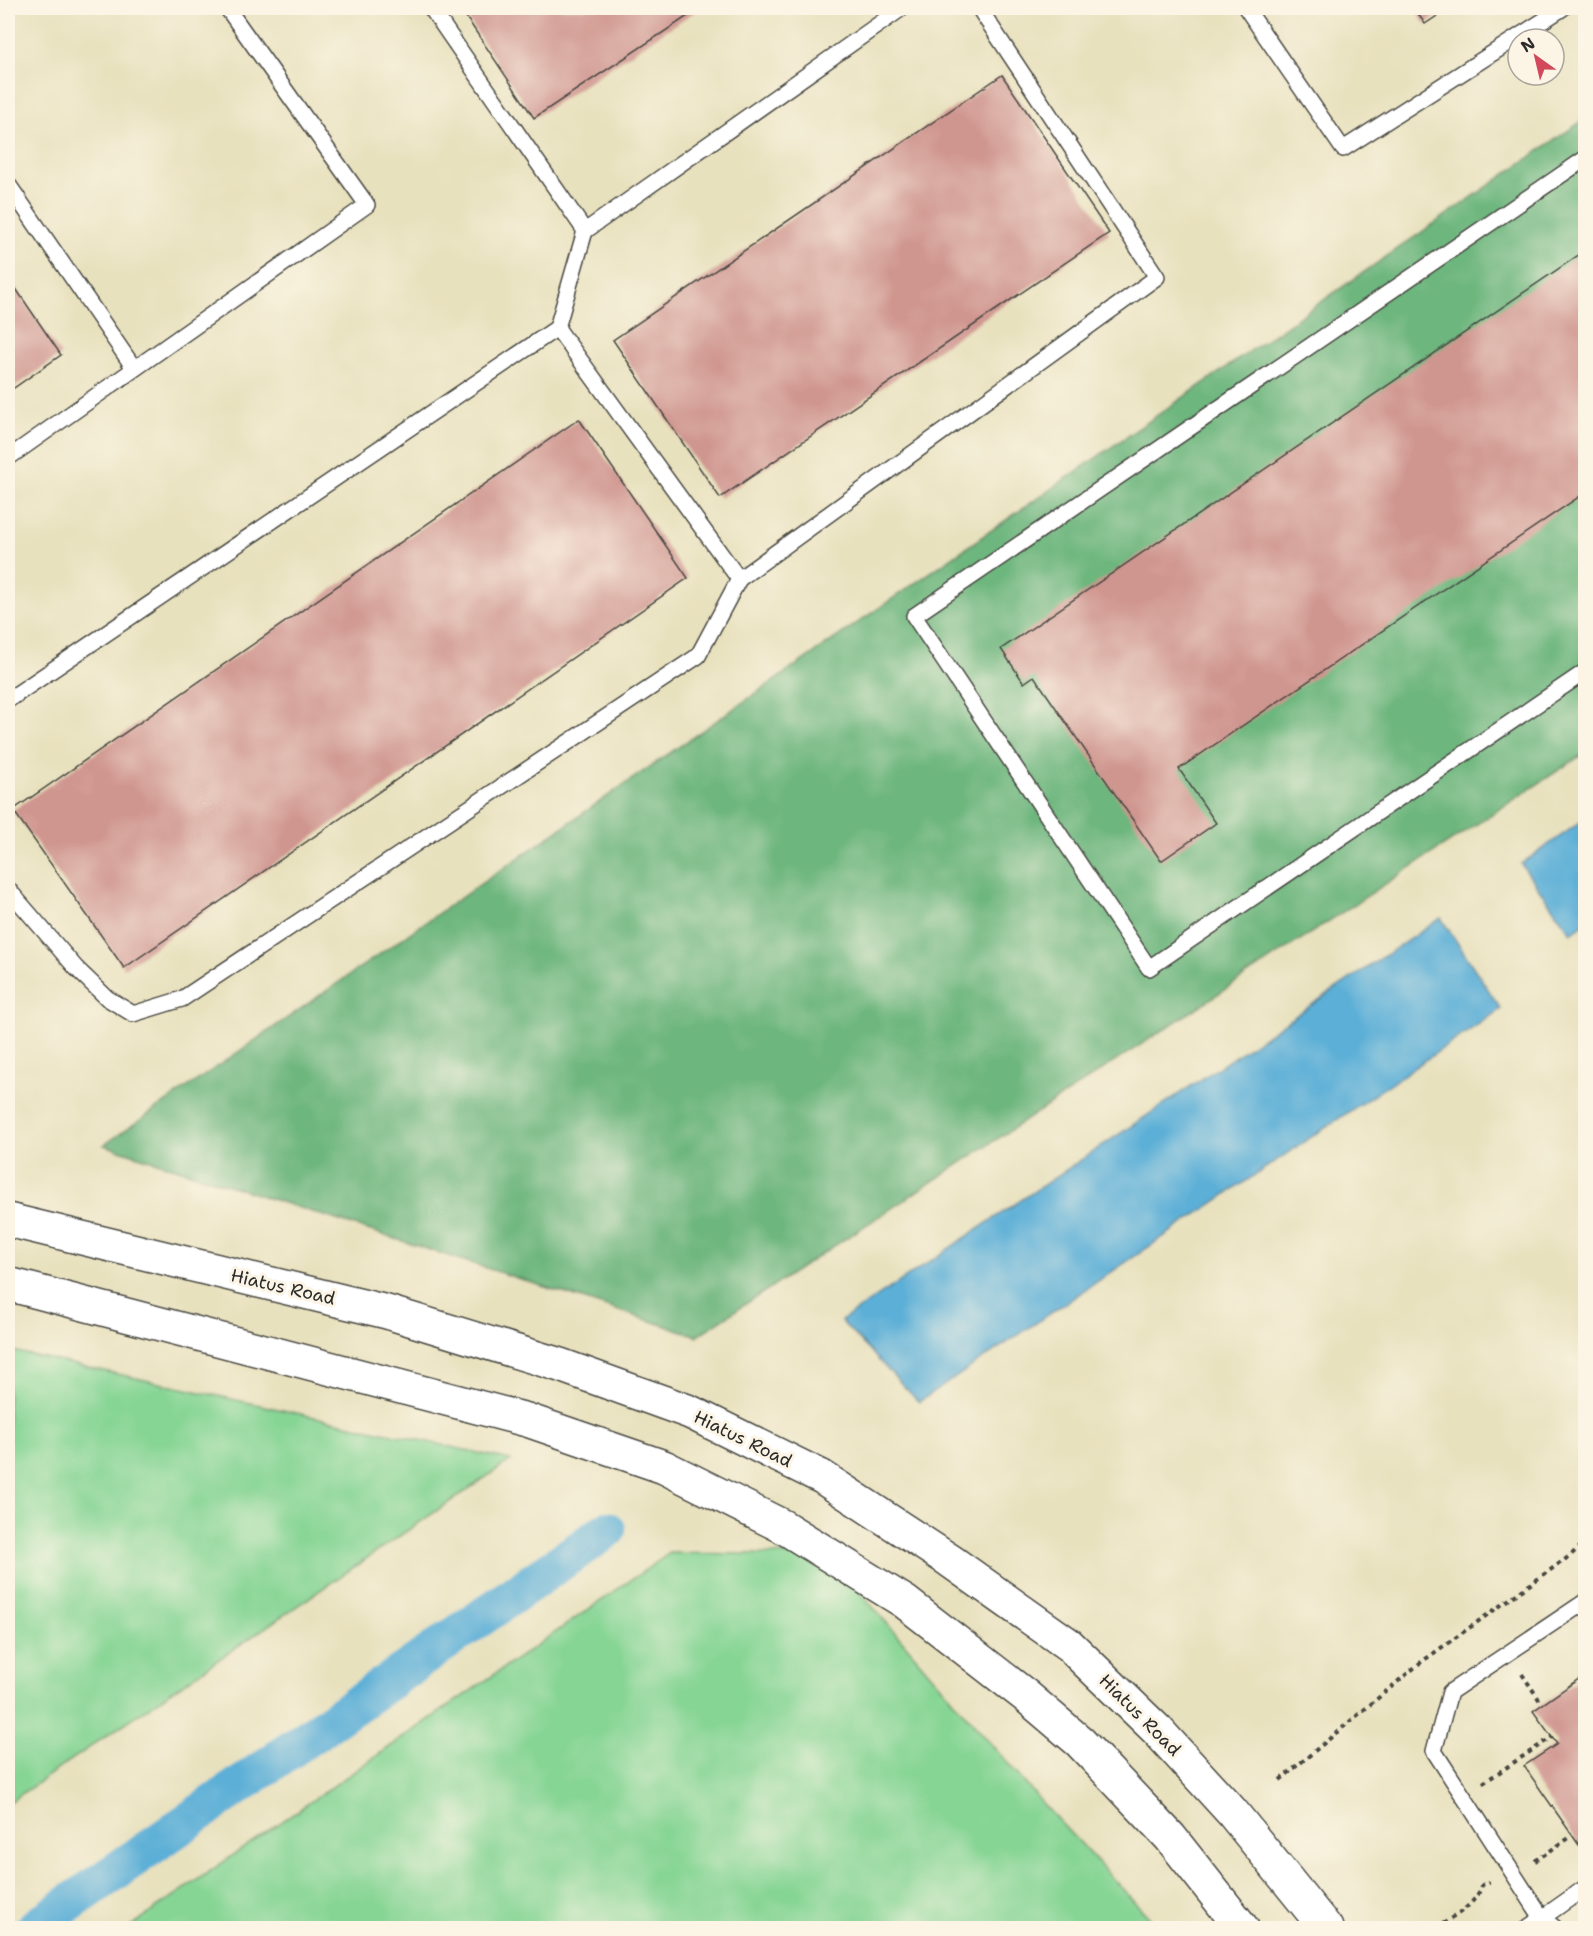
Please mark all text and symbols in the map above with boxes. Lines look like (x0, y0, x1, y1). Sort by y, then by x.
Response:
north arrow (1506, 27, 1566, 87)
text: N (1517, 33, 1539, 57)
street label: Hiatus Road (228, 1263, 338, 1311)
street label: Hiatus Road (690, 1405, 796, 1473)
street label: Hiatus Road (1094, 1669, 1186, 1761)

